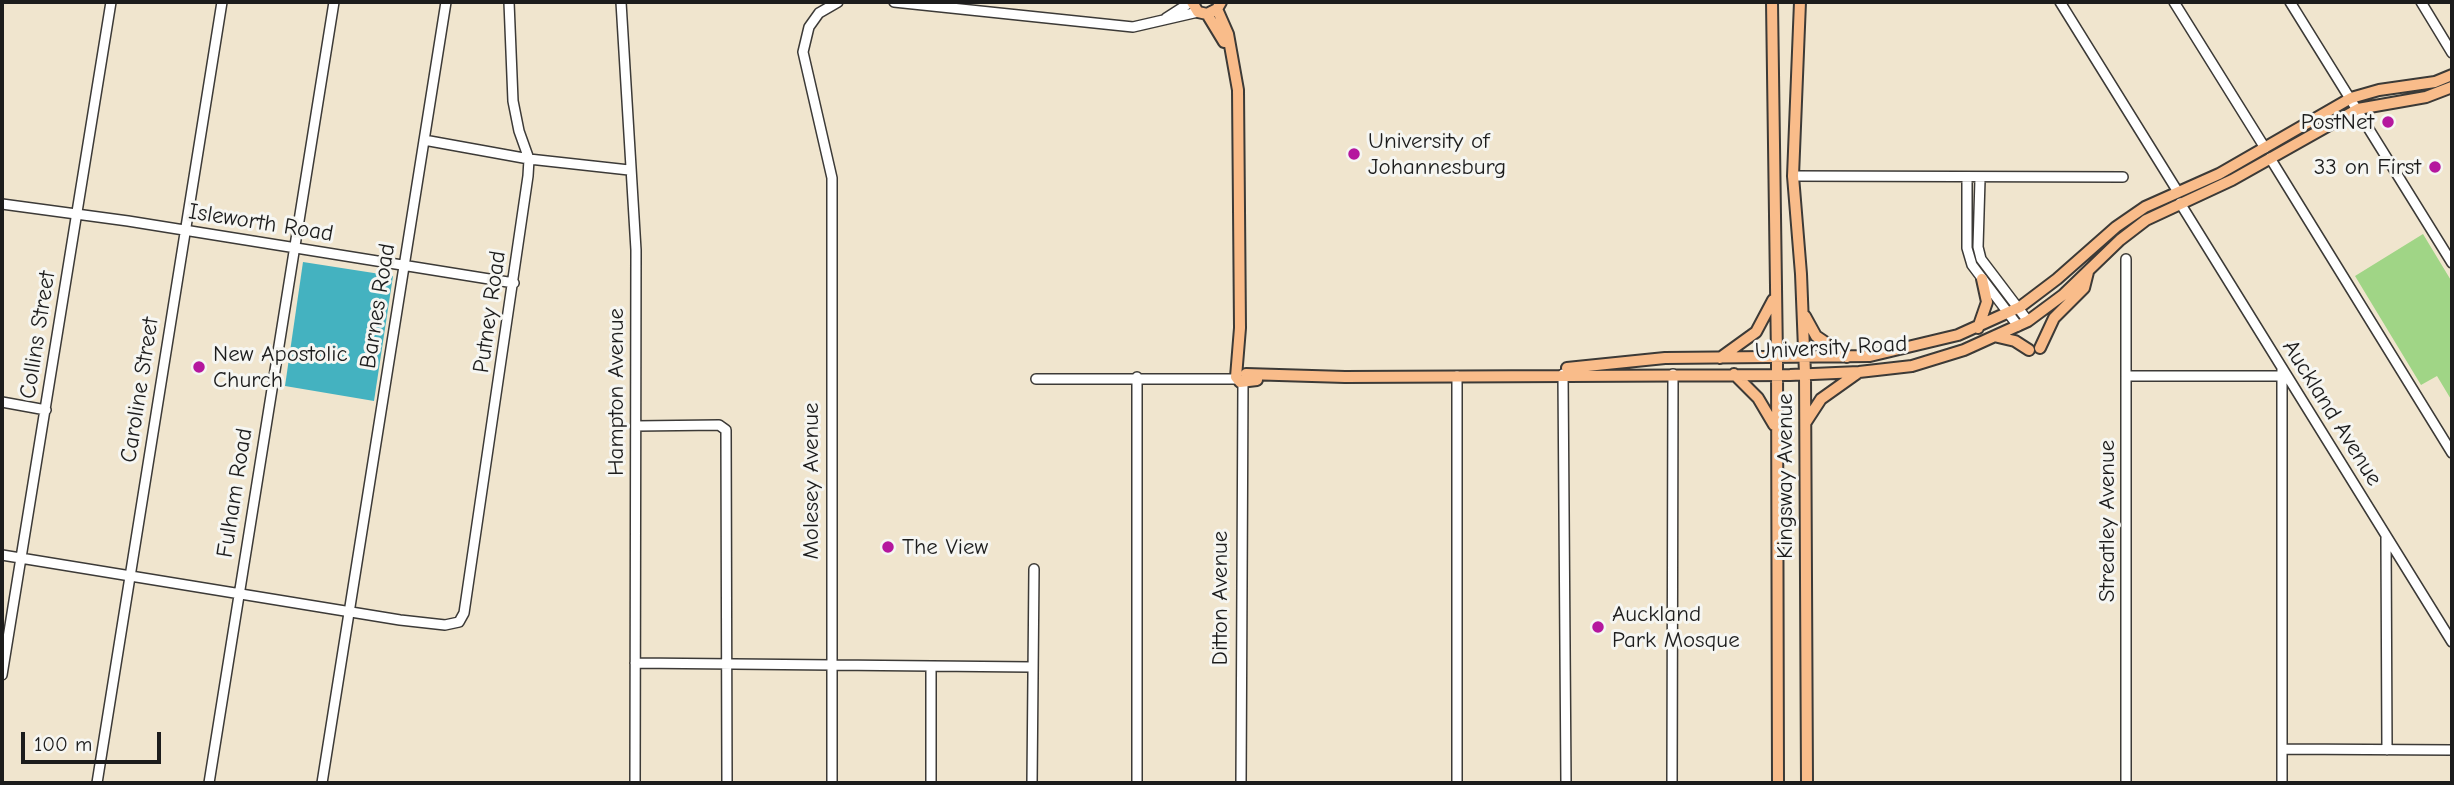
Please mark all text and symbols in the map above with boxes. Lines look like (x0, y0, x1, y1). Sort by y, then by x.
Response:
place label: PostNet (2301, 108, 2374, 136)
marker: PostNet (2380, 114, 2396, 130)
place label: University of Johannesburg (1368, 127, 1506, 181)
marker: University of Johannesburg (1346, 146, 1362, 162)
place label: 33 on First (2314, 153, 2421, 181)
marker: 33 on First (2427, 159, 2443, 175)
street label: Isleworth Road (187, 198, 335, 248)
street label: Barnes Road (354, 241, 402, 371)
street label: Putney Road (468, 249, 512, 375)
street label: Collins Street (14, 269, 62, 401)
street label: Hampton Avenue (602, 308, 630, 476)
street label: Caroline Street (115, 315, 165, 465)
street label: University Road (1754, 330, 1908, 366)
street label: Auckland Avenue (2276, 335, 2388, 491)
place label: New Apostolic Church (213, 340, 348, 394)
marker: New Apostolic Church (191, 359, 207, 375)
street label: Kingsway Avenue (1771, 393, 1799, 559)
street label: Molesey Avenue (797, 402, 825, 560)
street label: Fulham Road (211, 426, 259, 560)
street label: Streatley Avenue (2093, 440, 2121, 602)
street label: Ditton Avenue (1206, 531, 1234, 665)
place label: The View (902, 533, 988, 561)
marker: The View (880, 539, 896, 555)
place label: Auckland Park Mosque (1612, 600, 1740, 654)
marker: Auckland Park Mosque (1590, 619, 1606, 635)
scale bar (24, 718, 164, 762)
text: 100 m (34, 732, 92, 756)

